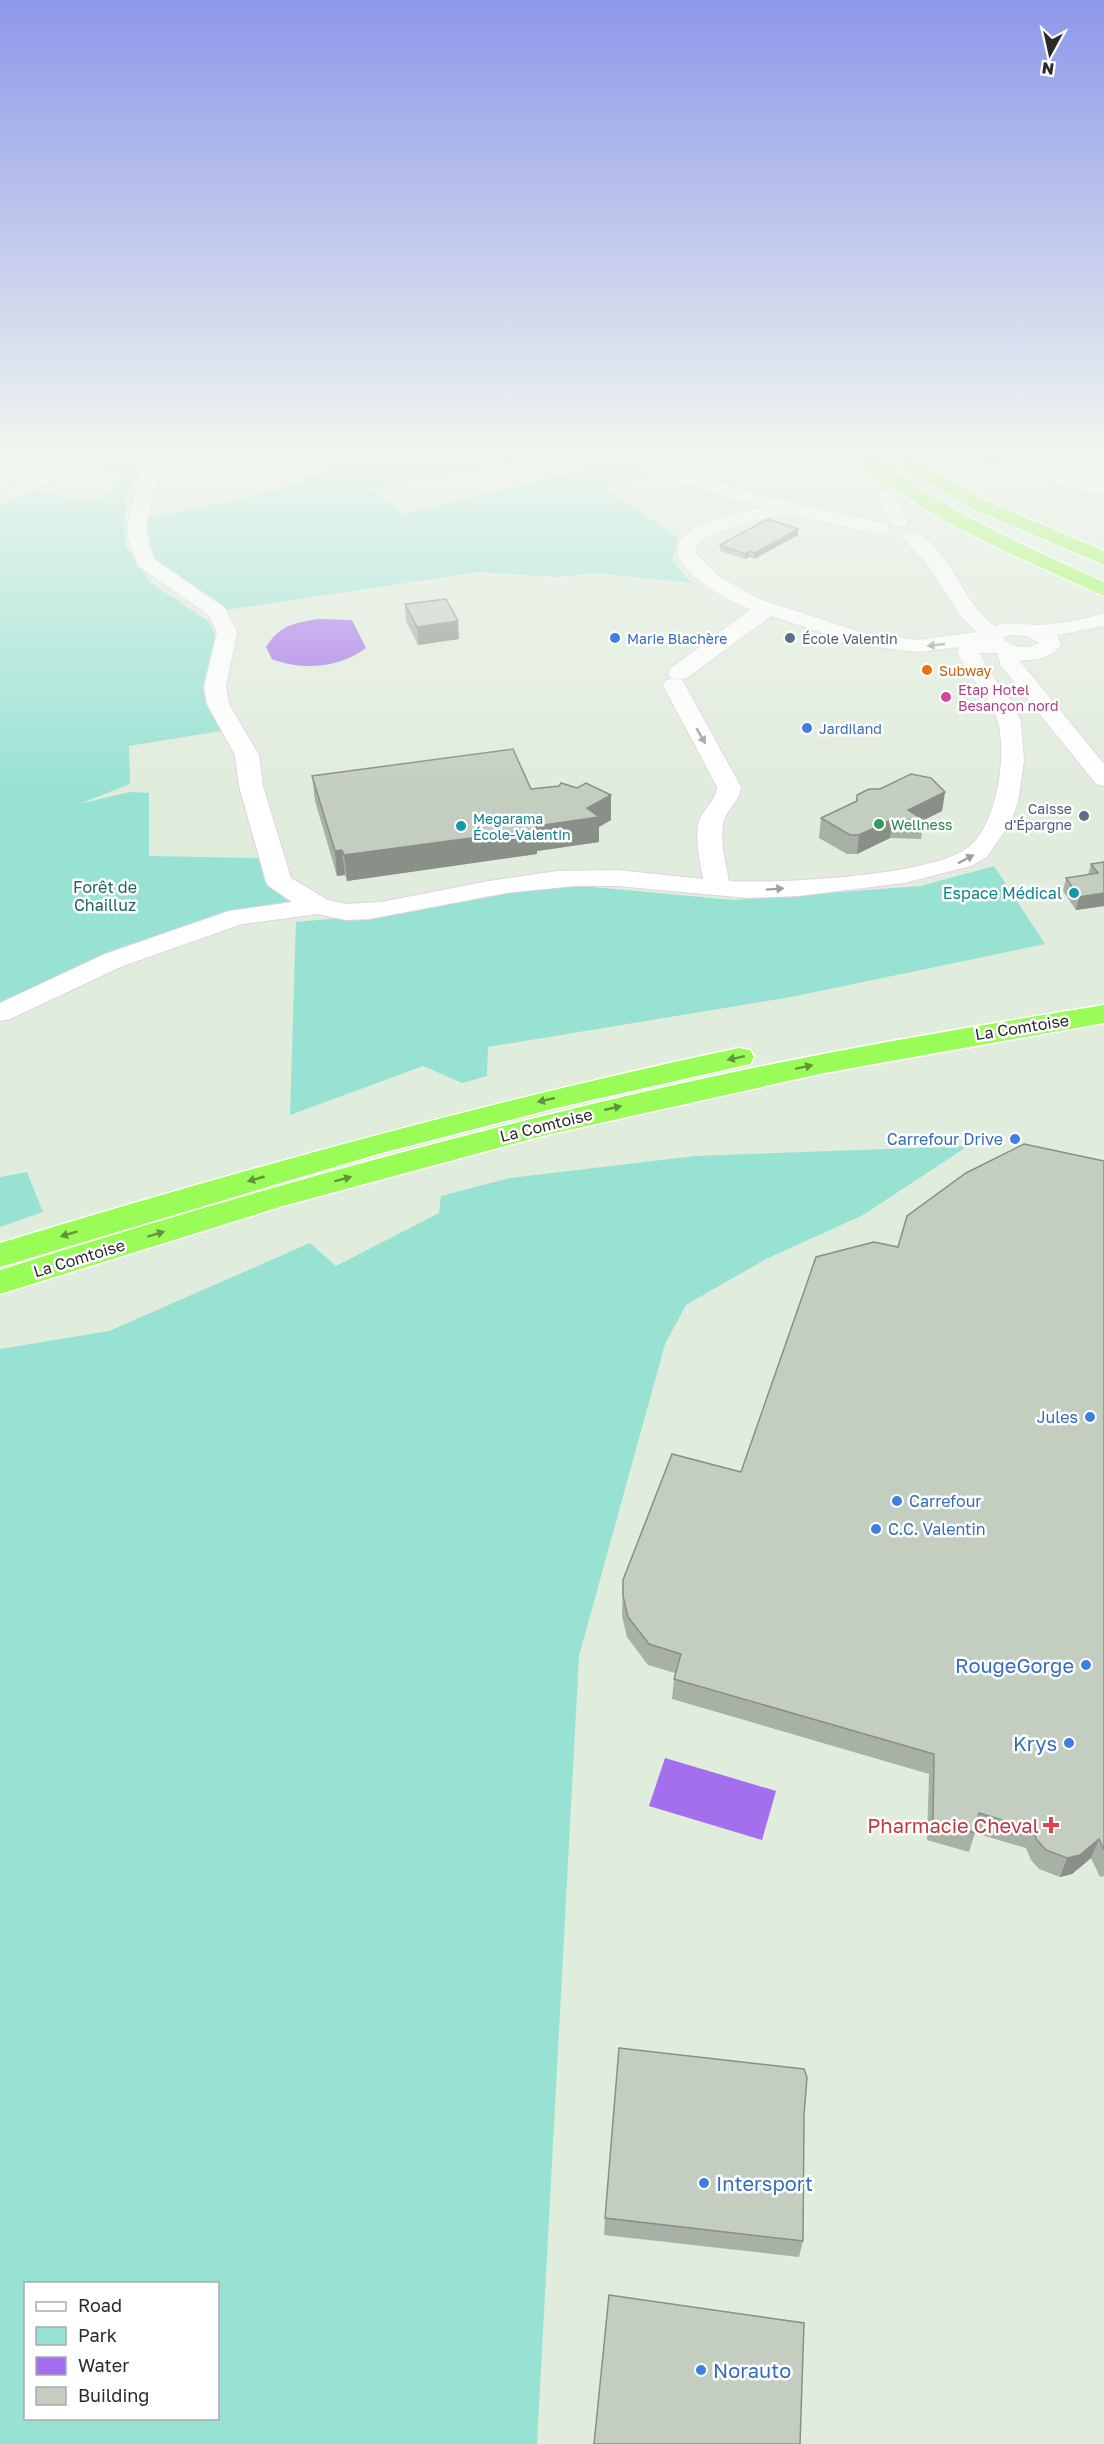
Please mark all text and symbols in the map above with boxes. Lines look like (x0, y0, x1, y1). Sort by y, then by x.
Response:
north arrow (1020, 24, 1080, 84)
text: N (1040, 58, 1055, 80)
place label: Marie Blachère (627, 630, 727, 647)
place label: École Valentin (802, 630, 898, 647)
marker: Marie Blachère (608, 631, 622, 645)
marker: École Valentin (783, 631, 797, 645)
one-way arrow (926, 640, 945, 649)
place label: Subway (939, 662, 992, 679)
marker: Subway (920, 663, 934, 677)
place label: Etap Hotel Besançon nord (958, 681, 1059, 714)
marker: Etap Hotel Besançon nord (939, 690, 953, 704)
place label: Jardiland (819, 720, 882, 737)
marker: Jardiland (800, 721, 814, 735)
one-way arrow (696, 728, 707, 744)
place label: Caisse d'Épargne (1005, 800, 1072, 833)
marker: Caisse d'Épargne (1077, 809, 1091, 823)
place label: Megarama École-Valentin (473, 810, 571, 843)
place label: Wellness (891, 816, 953, 833)
marker: Wellness (872, 817, 886, 831)
marker: Megarama École-Valentin (454, 819, 468, 833)
one-way arrow (958, 854, 975, 863)
park label: Forêt de Chailluz (73, 877, 137, 915)
place label: Espace Médical (943, 883, 1062, 903)
one-way arrow (765, 884, 784, 894)
marker: Espace Médical (1067, 886, 1081, 900)
street label: La Comtoise (974, 1010, 1070, 1044)
one-way arrow (727, 1053, 745, 1063)
one-way arrow (794, 1062, 813, 1071)
one-way arrow (537, 1095, 555, 1105)
one-way arrow (604, 1103, 622, 1113)
street label: La Comtoise (498, 1104, 594, 1146)
place label: Carrefour Drive (887, 1129, 1003, 1149)
marker: Carrefour Drive (1008, 1132, 1022, 1146)
one-way arrow (334, 1174, 352, 1183)
one-way arrow (247, 1175, 265, 1184)
one-way arrow (147, 1229, 165, 1238)
one-way arrow (60, 1230, 78, 1239)
street label: La Comtoise (31, 1235, 127, 1281)
place label: Jules (1037, 1407, 1078, 1427)
marker: Jules (1083, 1410, 1097, 1424)
place label: Carrefour (909, 1491, 982, 1511)
marker: Carrefour (890, 1494, 904, 1508)
place label: C.C. Valentin (888, 1519, 986, 1539)
marker: C.C. Valentin (869, 1522, 883, 1536)
place label: RougeGorge (955, 1653, 1074, 1677)
marker: RougeGorge (1079, 1658, 1093, 1672)
place label: Krys (1013, 1731, 1057, 1755)
marker: Krys (1062, 1736, 1076, 1750)
place label: Pharmacie Cheval (867, 1813, 1039, 1837)
marker: Pharmacie Cheval (1044, 1818, 1058, 1832)
place label: Intersport (716, 2171, 813, 2195)
marker: Intersport (697, 2176, 711, 2190)
legend (24, 2282, 219, 2420)
text: Road (78, 2294, 122, 2316)
text: Park (78, 2324, 117, 2346)
text: Water (78, 2354, 129, 2376)
place label: Norauto (713, 2358, 791, 2382)
marker: Norauto (694, 2363, 708, 2377)
text: Building (78, 2384, 149, 2406)

